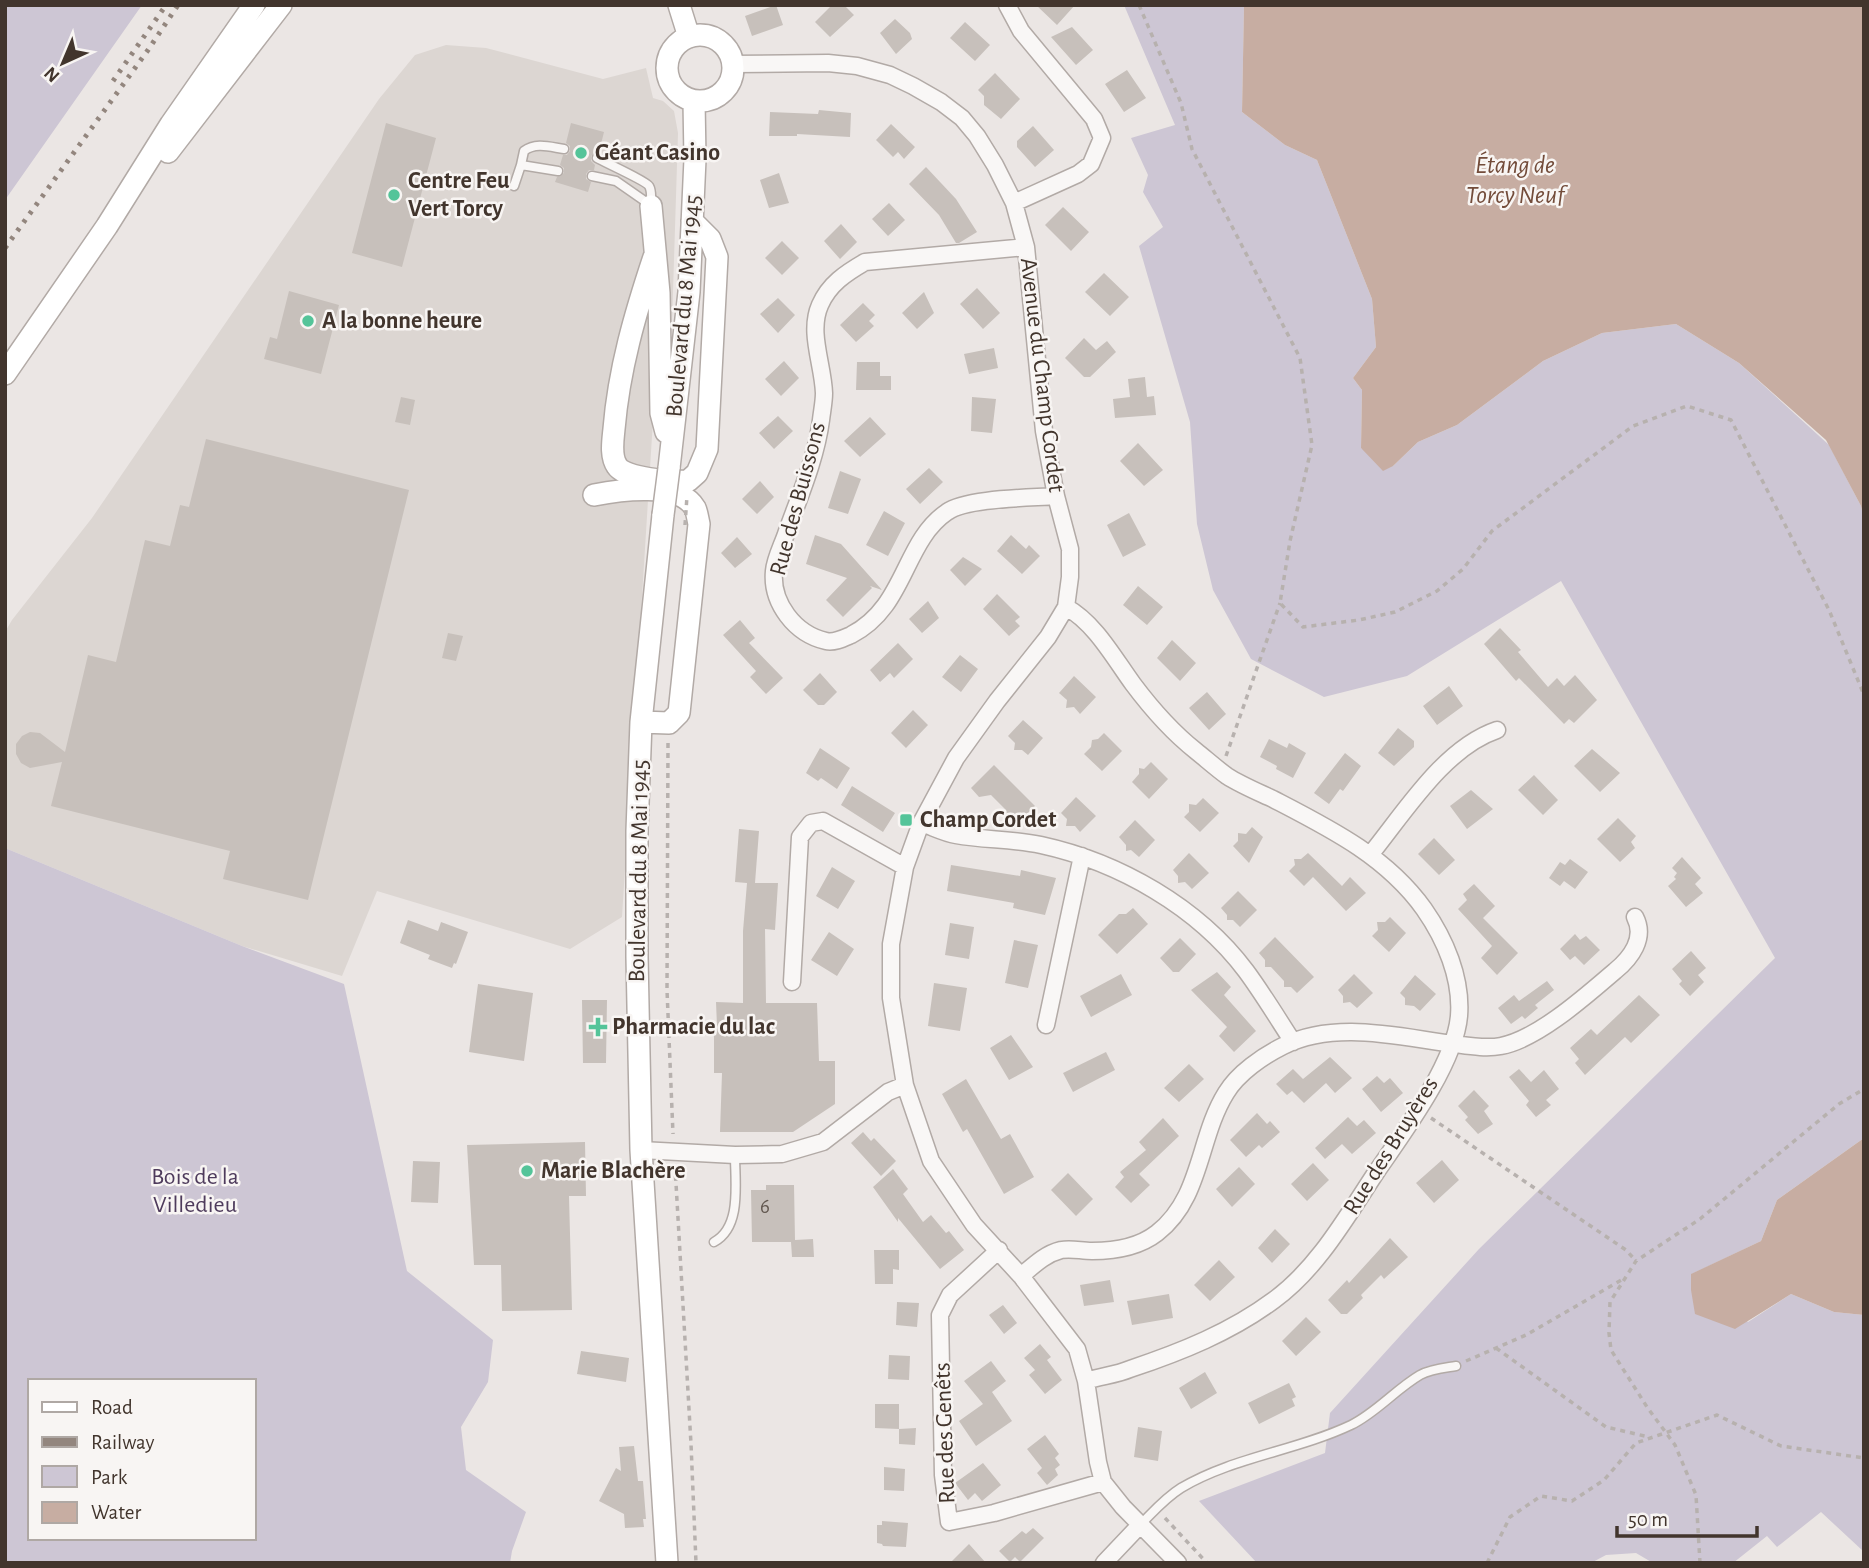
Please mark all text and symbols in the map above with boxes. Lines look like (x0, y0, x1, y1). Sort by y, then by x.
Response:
north arrow (28, 28, 98, 98)
text: N (41, 63, 64, 86)
place label: Géant Casino (595, 141, 720, 165)
marker: Géant Casino (573, 145, 589, 161)
water label: Étang de Torcy Neuf (1466, 151, 1569, 208)
place label: Centre Feu Vert Torcy (408, 169, 510, 221)
marker: Centre Feu Vert Torcy (386, 187, 402, 203)
street label: Boulevard du 8 Mai 1945 (662, 194, 706, 418)
street label: Avenue du Champ Cordet (1016, 256, 1068, 494)
place label: A la bonne heure (322, 309, 482, 333)
marker: A la bonne heure (300, 313, 316, 329)
street label: Rue des Buissons (766, 420, 830, 578)
street label: Boulevard du 8 Mai 1945 (625, 759, 653, 983)
place label: Champ Cordet (920, 808, 1056, 832)
marker: Champ Cordet (898, 812, 914, 828)
place label: Pharmacie du lac (612, 1015, 775, 1039)
marker: Pharmacie du lac (590, 1019, 606, 1035)
street label: Rue des Bruyères (1339, 1073, 1443, 1219)
place label: Marie Blachère (541, 1159, 686, 1183)
marker: Marie Blachère (519, 1163, 535, 1179)
park label: Bois de la Villedieu (151, 1165, 239, 1217)
house number: 6 (760, 1196, 770, 1217)
street label: Rue des Genêts (931, 1362, 959, 1504)
legend (28, 1379, 256, 1540)
text: Road (91, 1397, 133, 1418)
text: Railway (91, 1432, 154, 1453)
text: Park (91, 1467, 128, 1488)
scale bar (1617, 1494, 1757, 1538)
text: Water (91, 1502, 141, 1523)
text: 50 m (1628, 1509, 1668, 1530)

